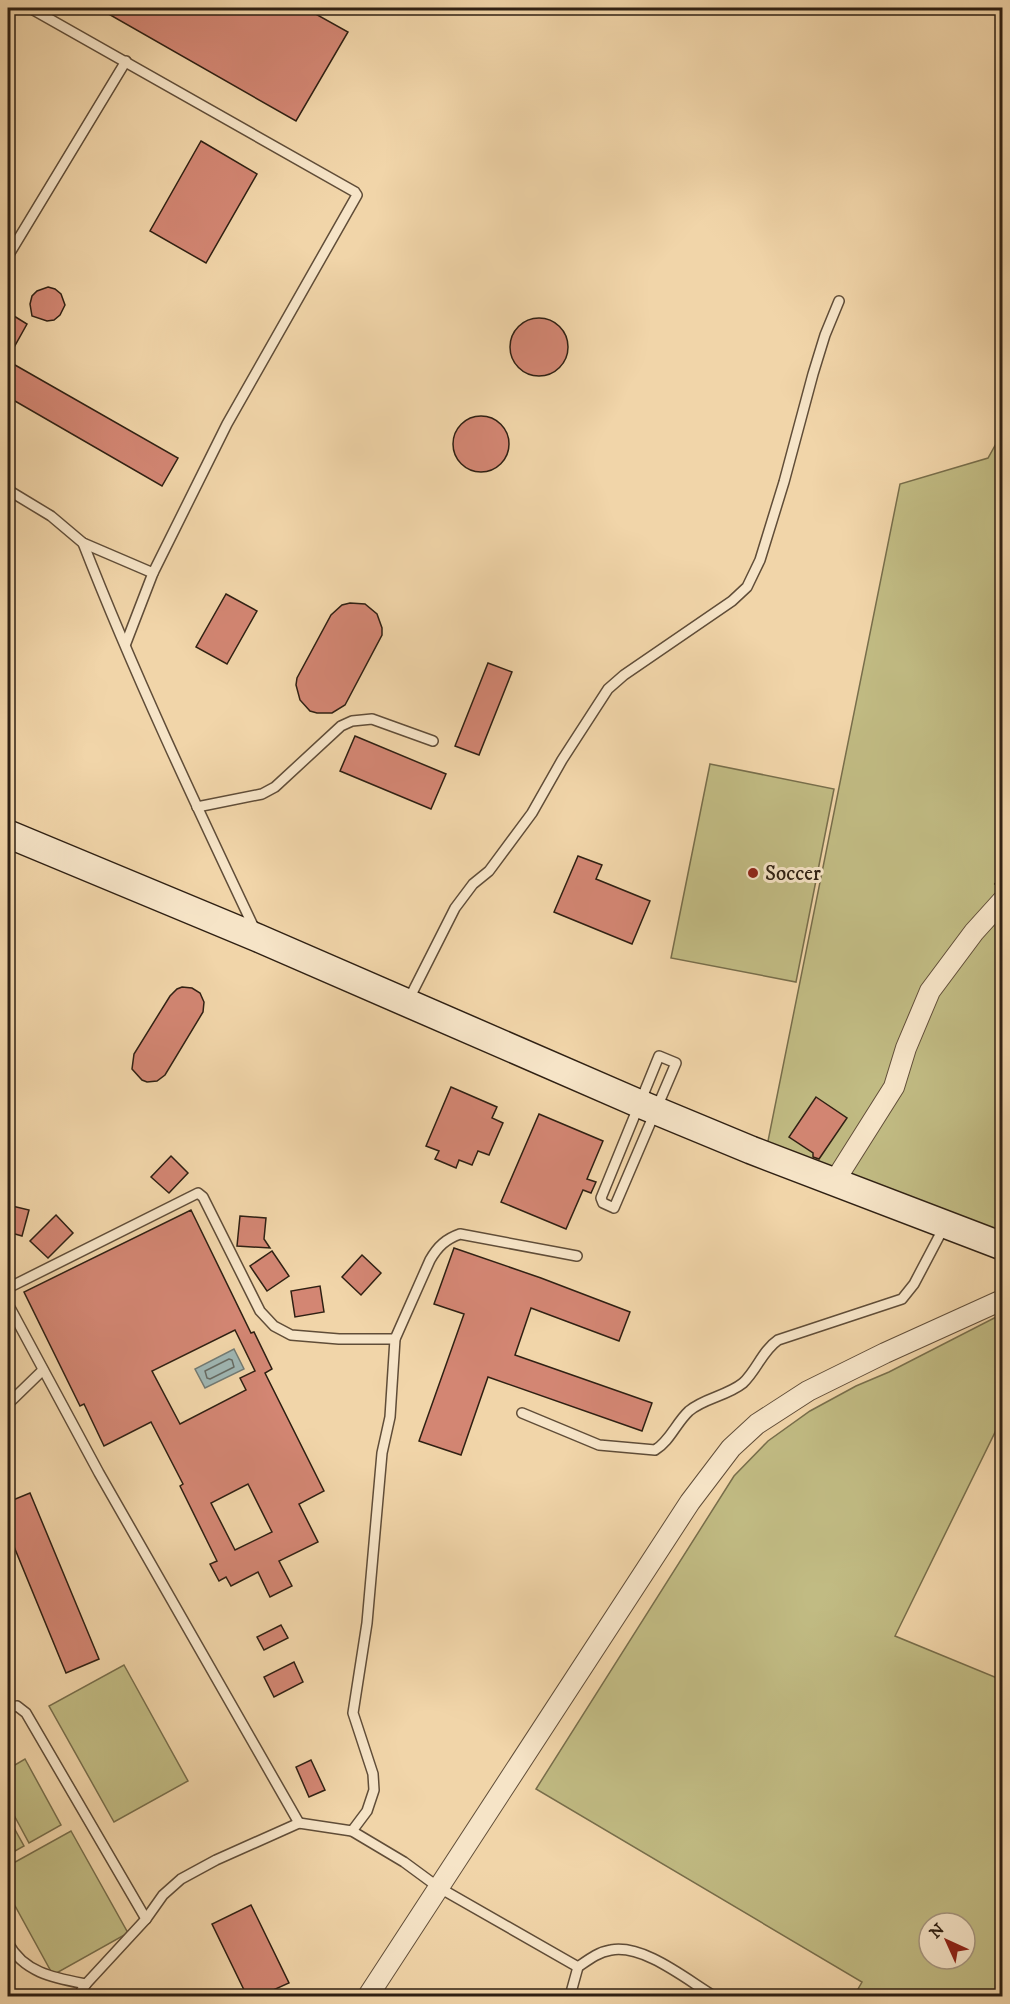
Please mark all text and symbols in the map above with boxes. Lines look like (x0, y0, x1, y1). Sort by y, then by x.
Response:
place label: Soccer (765, 861, 821, 887)
marker: Soccer (746, 866, 760, 880)
north arrow (917, 1911, 977, 1971)
text: N (925, 1919, 949, 1943)

